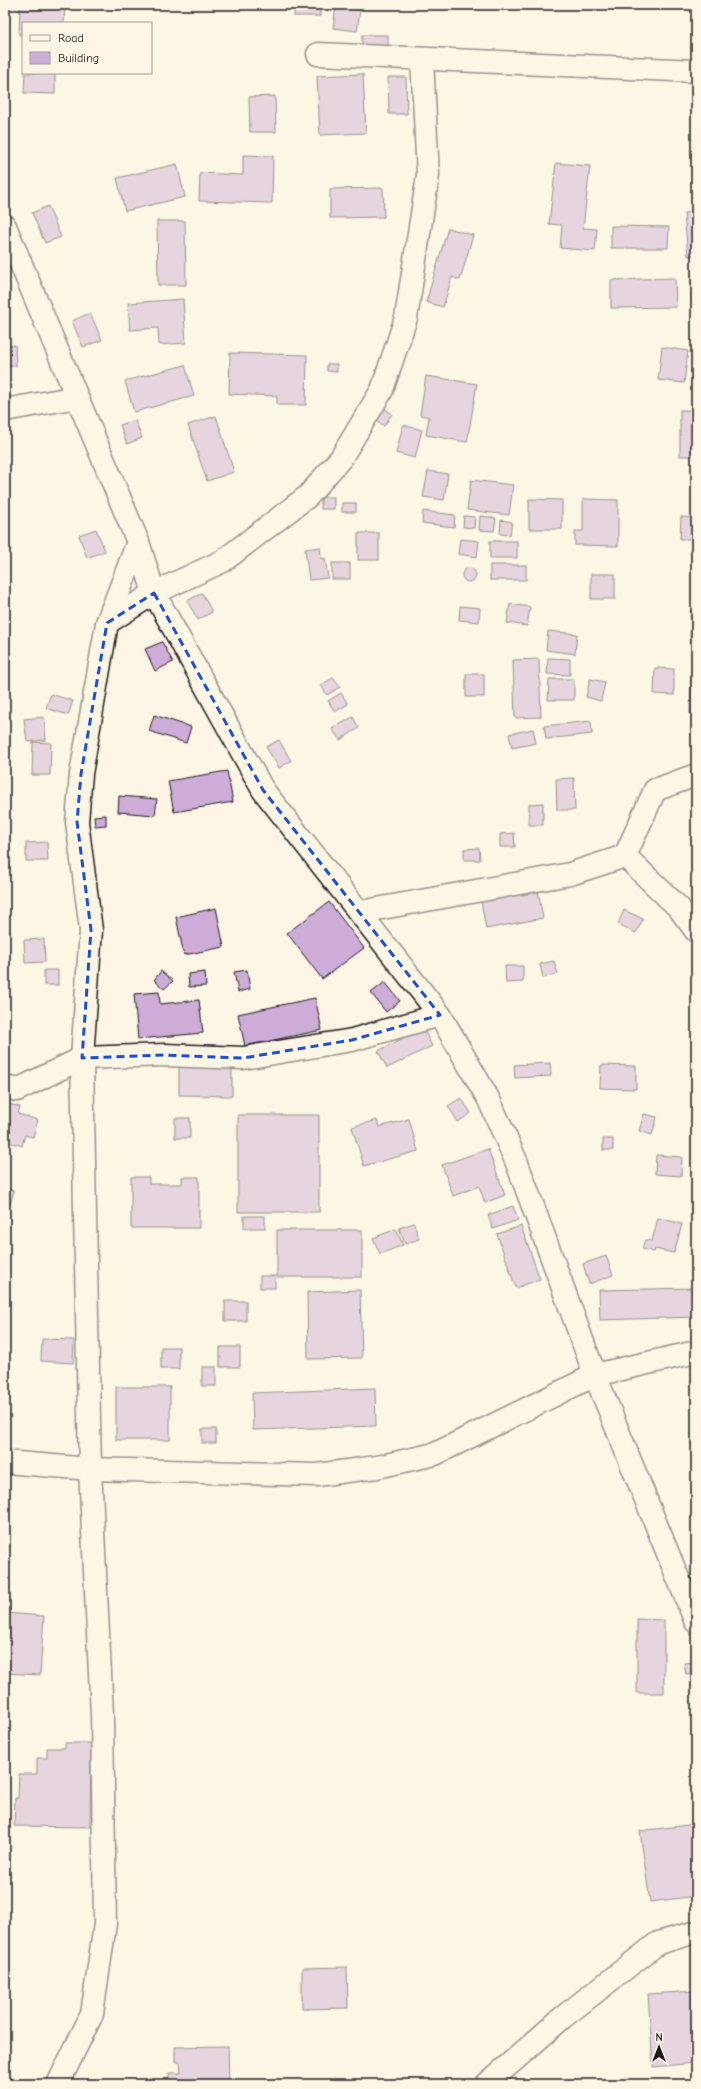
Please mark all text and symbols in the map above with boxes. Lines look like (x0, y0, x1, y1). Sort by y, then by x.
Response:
legend (22, 22, 152, 74)
text: Road (58, 31, 84, 45)
text: Building (58, 51, 99, 65)
north arrow (639, 2027, 679, 2067)
text: N (655, 2031, 663, 2044)

